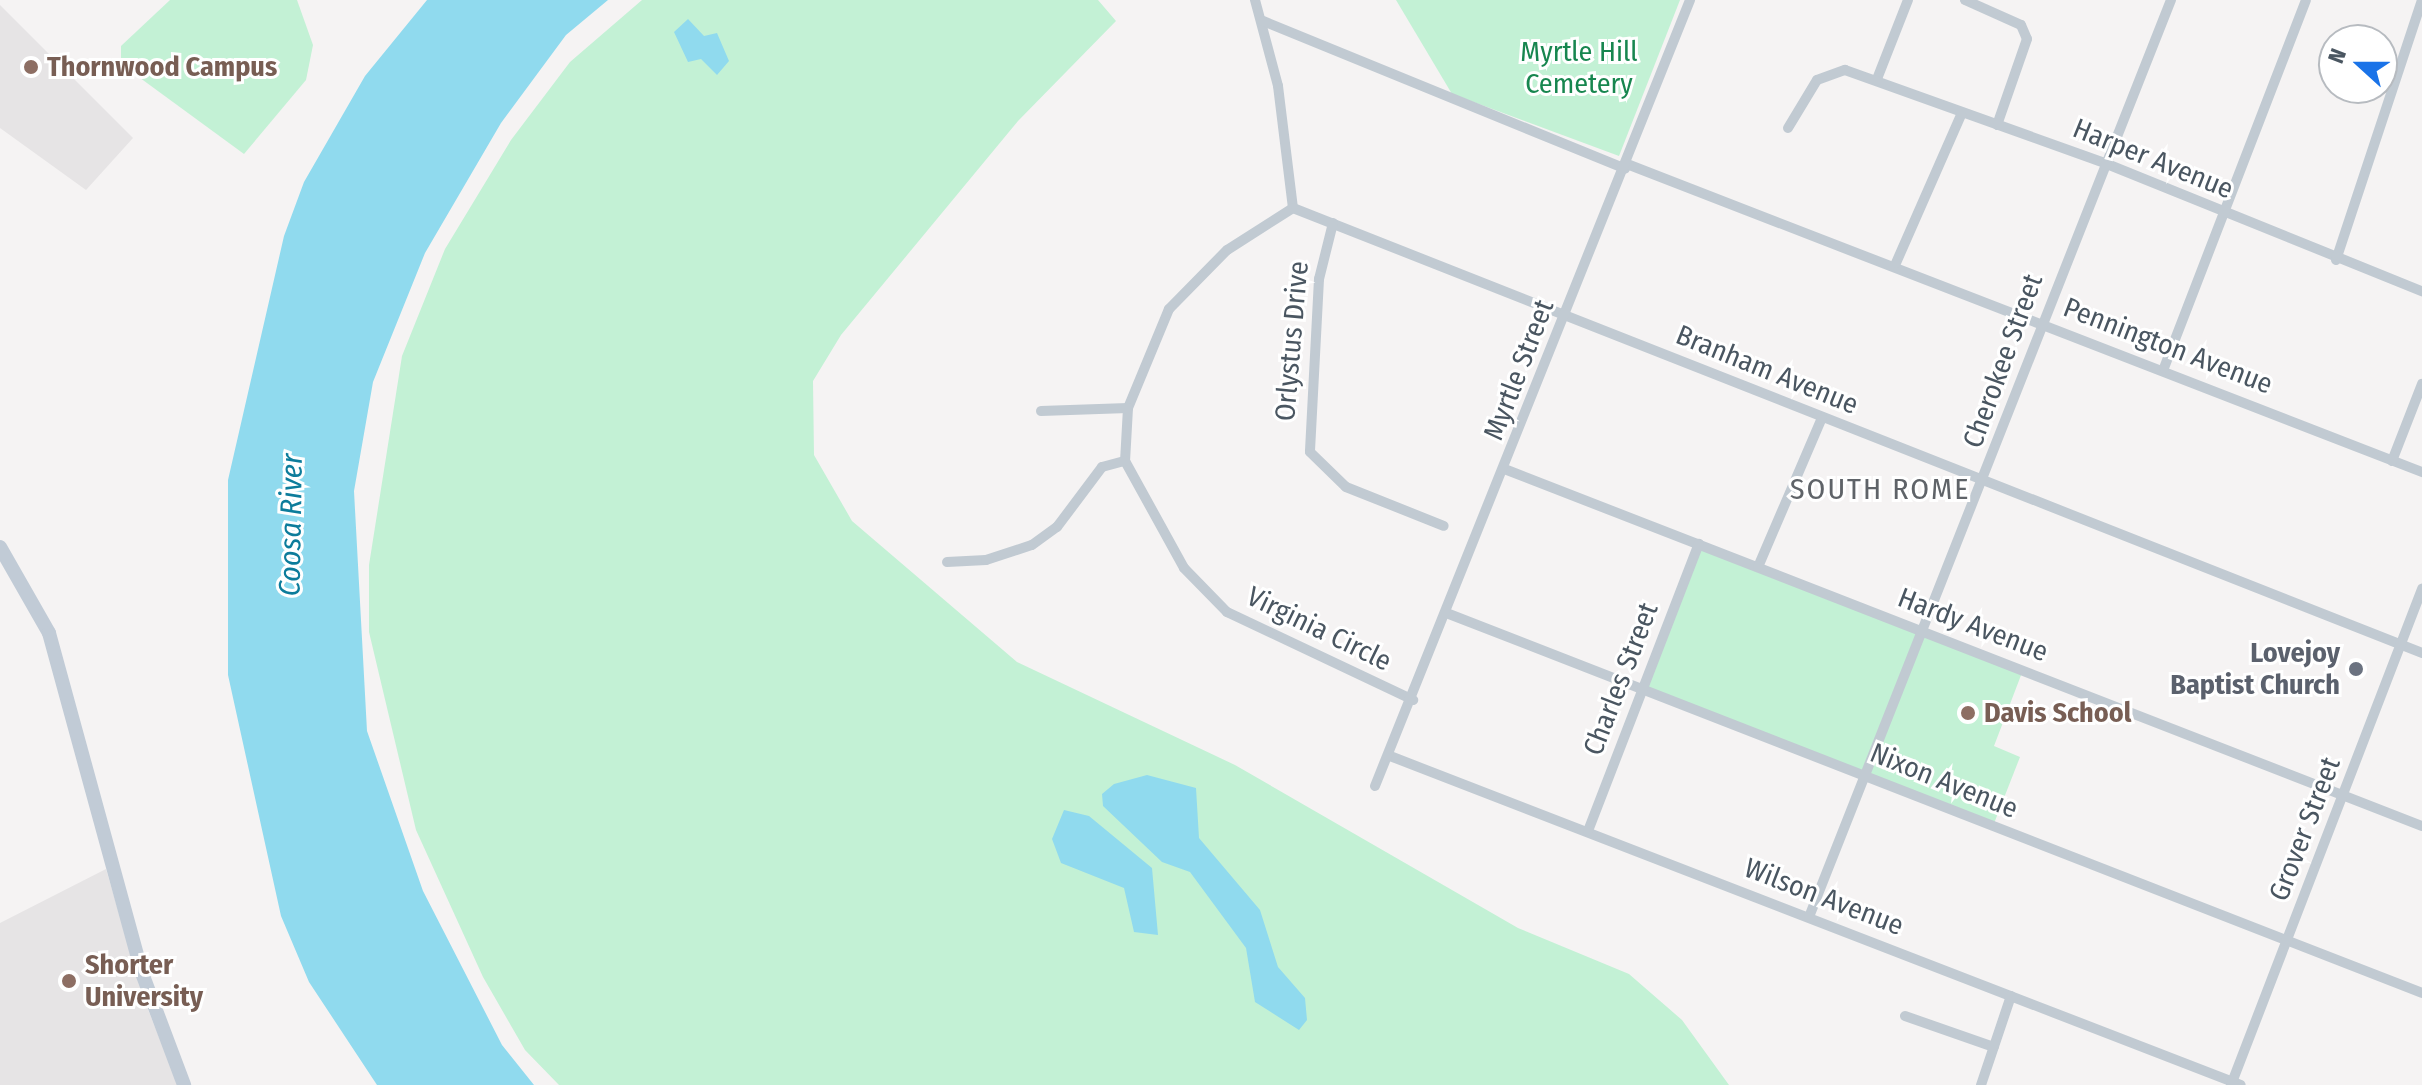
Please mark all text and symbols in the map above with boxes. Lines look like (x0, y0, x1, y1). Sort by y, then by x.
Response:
north arrow (2318, 24, 2398, 104)
park label: Myrtle Hill Cemetery (1520, 35, 1638, 101)
text: N (2322, 45, 2352, 67)
place label: Thornwood Campus (47, 50, 277, 84)
marker: Thornwood Campus (22, 58, 40, 76)
street label: Harper Avenue (2068, 112, 2238, 206)
street label: Orlystus Drive (1268, 260, 1316, 422)
street label: Cherokee Street (1956, 270, 2050, 452)
street label: Pennington Avenue (2059, 291, 2277, 401)
street label: Myrtle Street (1477, 295, 1561, 445)
street label: Branham Avenue (1671, 318, 1863, 422)
water label: Coosa River (272, 453, 310, 597)
district label: SOUTH ROME (1790, 471, 1970, 507)
street label: Virginia Circle (1241, 580, 1397, 678)
street label: Hardy Avenue (1893, 581, 2053, 669)
street label: Charles Street (1577, 598, 1665, 760)
place label: Lovejoy Baptist Church (2170, 636, 2340, 702)
marker: Lovejoy Baptist Church (2347, 660, 2365, 678)
place label: Davis School (1984, 696, 2131, 730)
marker: Davis School (1959, 704, 1977, 722)
street label: Nixon Avenue (1865, 736, 2023, 826)
street label: Grover Street (2262, 752, 2348, 906)
street label: Wilson Avenue (1740, 851, 1908, 943)
place label: Shorter University (85, 948, 203, 1014)
marker: Shorter University (60, 972, 78, 990)

